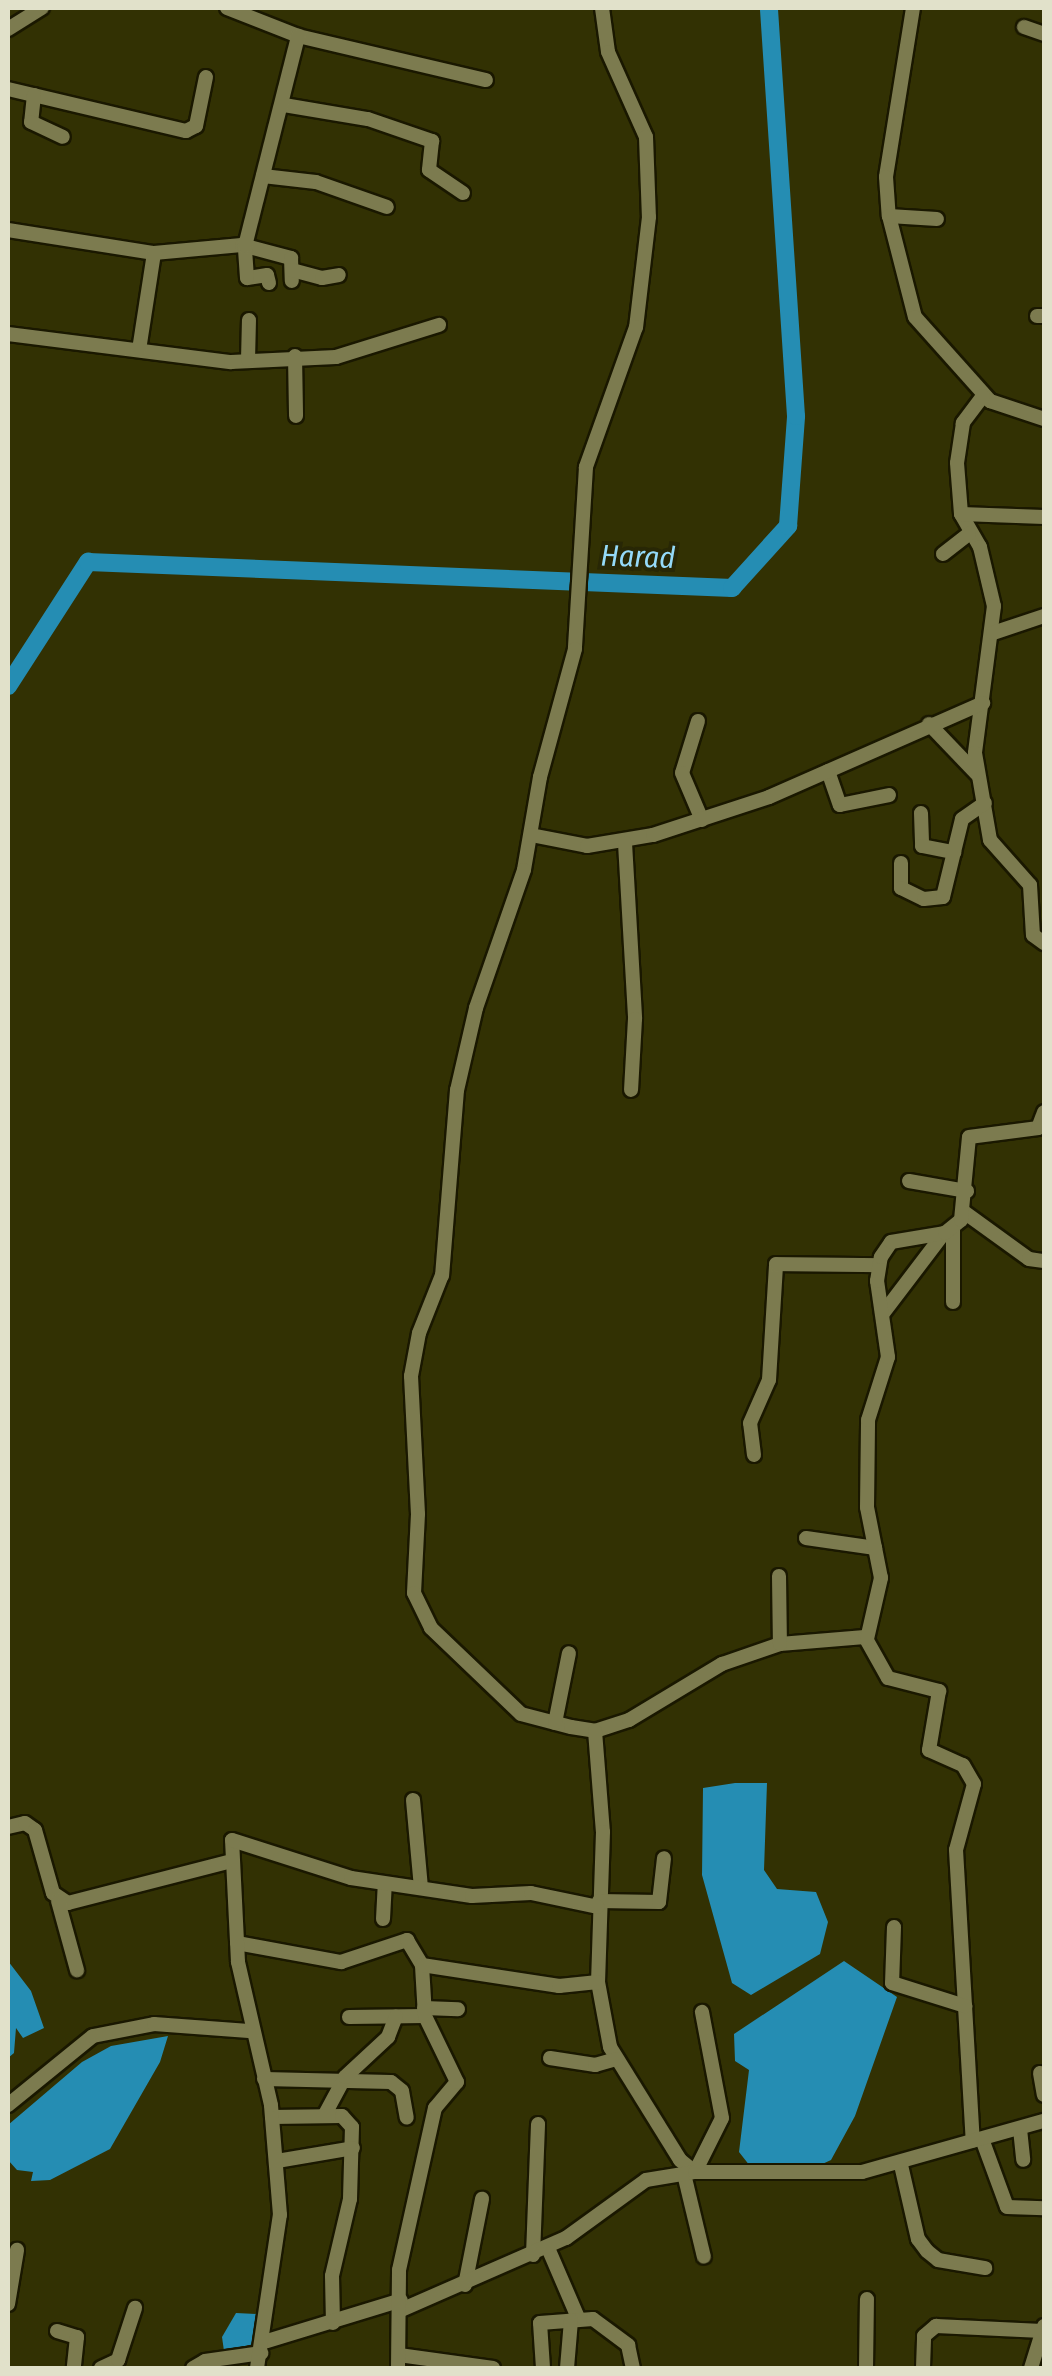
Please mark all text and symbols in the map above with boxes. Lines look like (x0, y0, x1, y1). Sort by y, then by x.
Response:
water label: Harad (600, 538, 676, 576)

